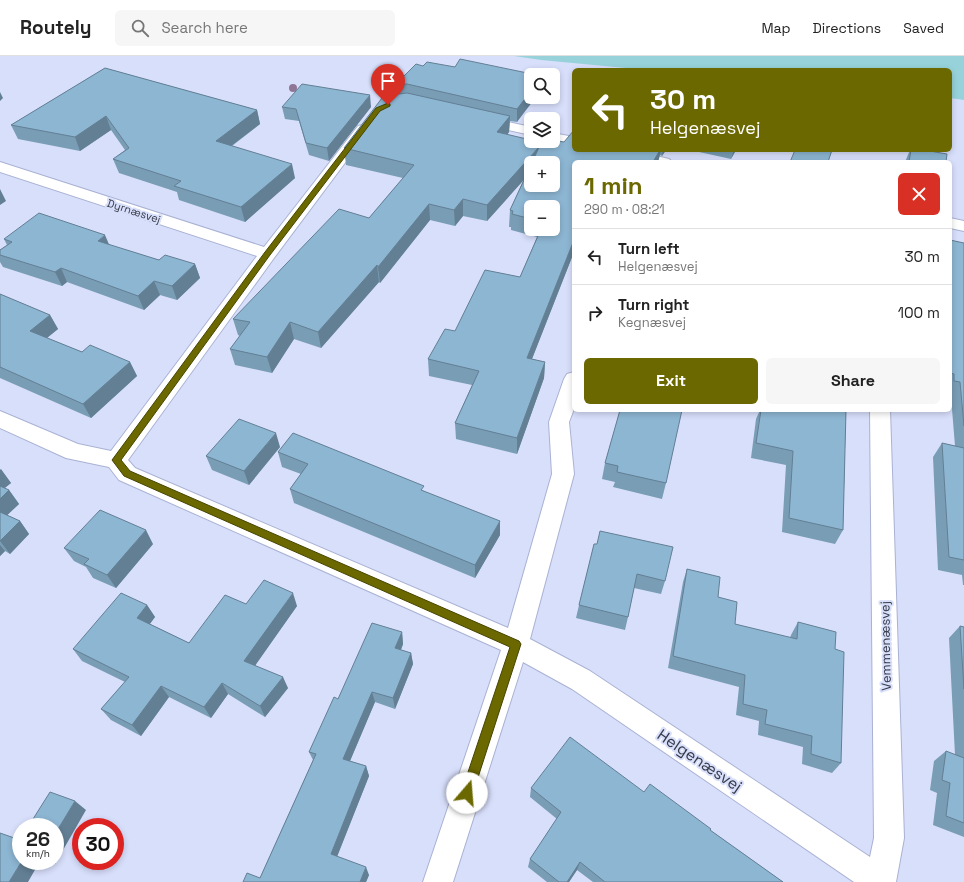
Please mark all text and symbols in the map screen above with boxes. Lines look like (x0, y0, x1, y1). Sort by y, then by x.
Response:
search box (115, 10, 395, 46)
text: Routely (20, 15, 91, 40)
icon: search (129, 17, 151, 39)
text: Search here (161, 18, 248, 37)
text: Map (761, 19, 791, 37)
text: Directions (813, 19, 881, 37)
text: Saved (903, 19, 944, 37)
pin (371, 64, 405, 105)
map controls (524, 68, 560, 236)
button: search (524, 68, 560, 104)
icon: arrive (377, 70, 399, 92)
text: 30 m (650, 81, 716, 117)
icon: left (584, 84, 636, 136)
button: layers (524, 112, 560, 148)
text: Helgenæsvej (650, 116, 760, 139)
button: + (524, 156, 560, 192)
text: 1 min (584, 170, 643, 201)
button: close (898, 173, 940, 215)
street label: Dyrnæsvej (105, 196, 163, 226)
button: − (524, 200, 560, 236)
text: 290 m · 08:21 (584, 201, 665, 218)
text: Turn left (618, 239, 680, 258)
icon: left (584, 246, 606, 268)
text: 30 m (905, 247, 940, 266)
text: Helgenæsvej (618, 258, 698, 275)
text: Turn right (618, 295, 689, 314)
icon: right (584, 302, 606, 324)
text: 100 m (898, 303, 940, 322)
text: Kegnæsvej (618, 314, 686, 331)
button: Exit (584, 358, 758, 404)
button: Share (766, 358, 940, 404)
street label: Vemmenæsvej (876, 601, 895, 691)
street label: Helgenæsvej (653, 724, 746, 797)
position arrow (446, 772, 488, 814)
speed limit sign: 30 (72, 818, 124, 870)
text: 26 (26, 826, 50, 852)
text: km/h (26, 847, 50, 860)

